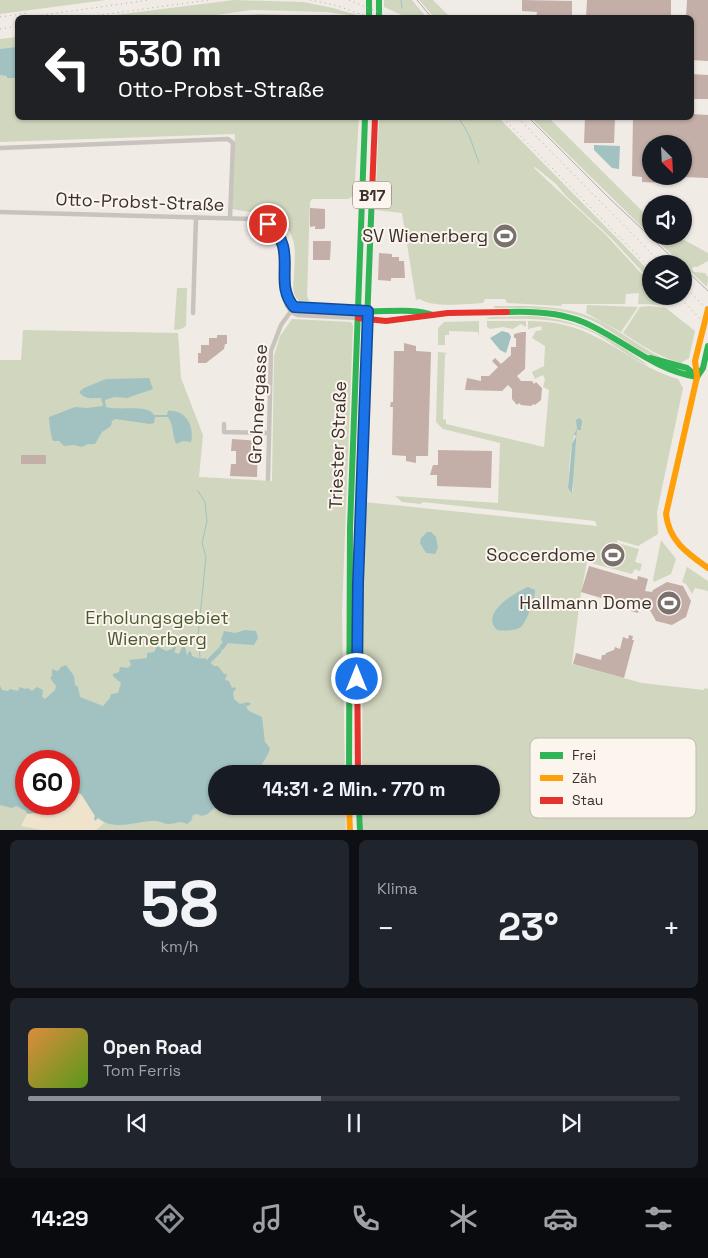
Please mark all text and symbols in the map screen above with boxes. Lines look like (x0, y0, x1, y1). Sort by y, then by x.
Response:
text: 530 m (118, 32, 222, 76)
icon: left (35, 35, 100, 100)
text: Otto-Probst-Straße (118, 75, 325, 103)
north arrow (642, 135, 692, 185)
map controls (642, 135, 692, 305)
road number: B17 (353, 182, 391, 208)
street label: Otto-Probst-Straße (55, 187, 225, 216)
button: sound (642, 195, 692, 245)
pin (247, 203, 289, 245)
icon: arrive (254, 210, 282, 238)
sports icon: SV Wienerberg (492, 223, 518, 249)
place label: SV Wienerberg (362, 224, 488, 247)
button: layers (642, 255, 692, 305)
street label: Grohnergasse (243, 343, 272, 465)
street label: Triester Straße (324, 380, 351, 510)
sports icon: Soccerdome (600, 542, 626, 568)
place label: Soccerdome (486, 543, 596, 566)
sports icon: Hallmann Dome (656, 590, 682, 616)
place label: Hallmann Dome (519, 591, 652, 614)
park label: Erholungsgebiet Wienerberg (85, 606, 229, 650)
position arrow (330, 652, 382, 704)
legend (530, 738, 696, 818)
text: Frei (572, 746, 596, 764)
speed limit sign: 60 (15, 750, 80, 815)
text: Zäh (572, 769, 597, 787)
text: 14:31 · 2 Min. · 770 m (263, 777, 445, 802)
text: Stau (572, 791, 603, 809)
text: 58 (140, 862, 219, 945)
text: Klima (377, 878, 418, 899)
text: 23° (498, 903, 559, 951)
text: − (377, 910, 394, 946)
text: + (663, 910, 680, 946)
text: km/h (160, 936, 199, 957)
text: Open Road (103, 1035, 202, 1060)
text: Tom Ferris (103, 1060, 181, 1081)
icon: previous (123, 1109, 151, 1137)
icon: pause (340, 1109, 368, 1137)
icon: next (557, 1109, 585, 1137)
icon: directions (152, 1201, 187, 1236)
icon: music (250, 1201, 285, 1236)
icon: phone (348, 1201, 383, 1236)
icon: climate (446, 1201, 481, 1236)
icon: car (543, 1201, 578, 1236)
icon: filters (641, 1201, 676, 1236)
text: 14:29 (31, 1204, 89, 1232)

